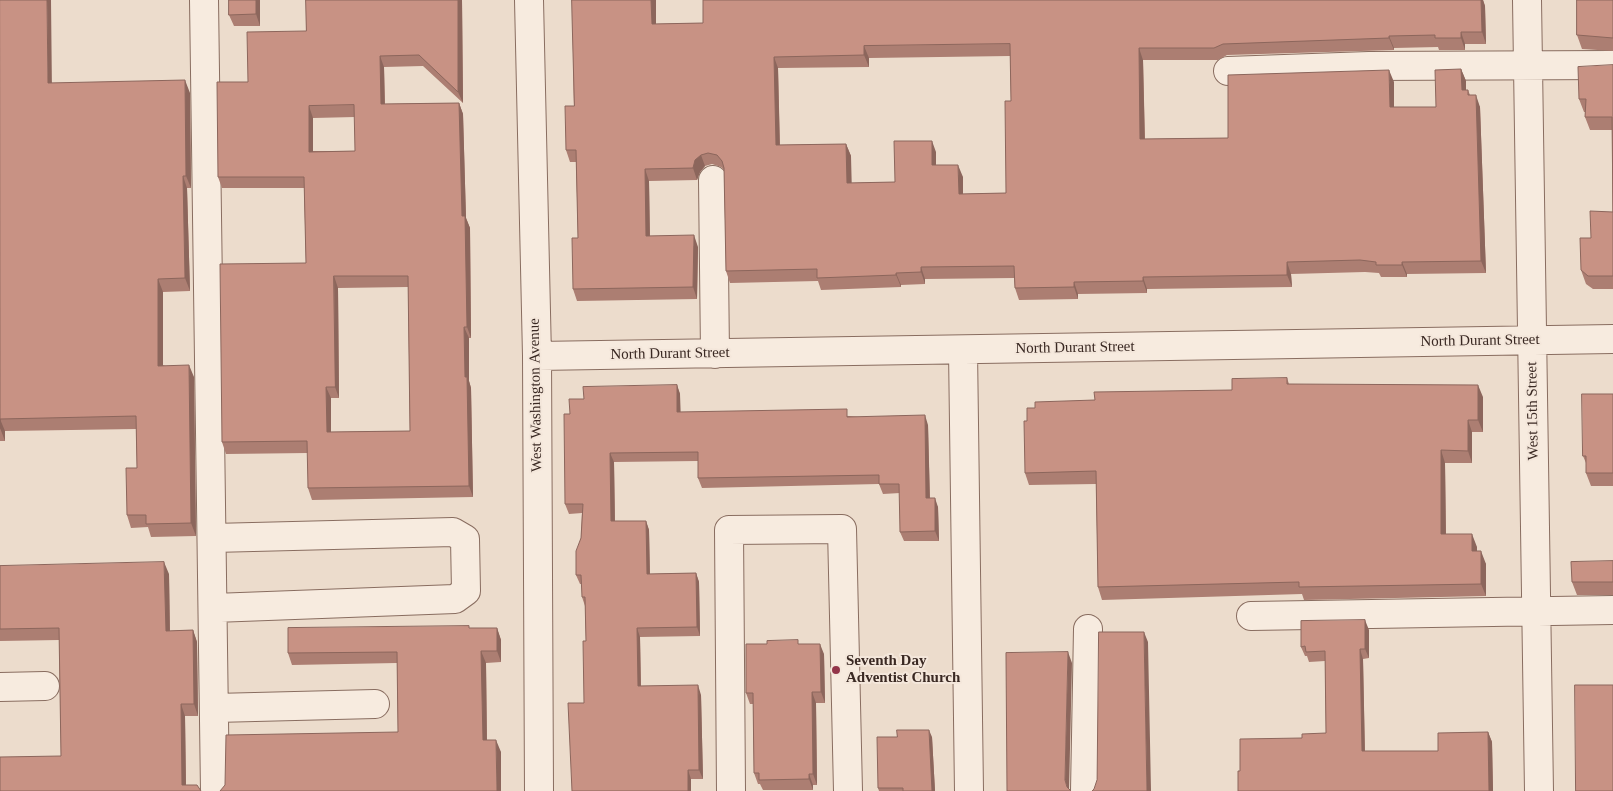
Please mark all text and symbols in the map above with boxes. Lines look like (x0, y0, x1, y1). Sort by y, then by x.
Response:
street label: West Washington Avenue (526, 318, 546, 472)
street label: North Durant Street (1420, 331, 1540, 351)
street label: North Durant Street (1015, 338, 1135, 358)
street label: North Durant Street (610, 344, 730, 364)
street label: West 15th Street (1523, 361, 1543, 461)
place label: Seventh Day Adventist Church (846, 652, 960, 687)
marker: Seventh Day Adventist Church (830, 664, 842, 676)

